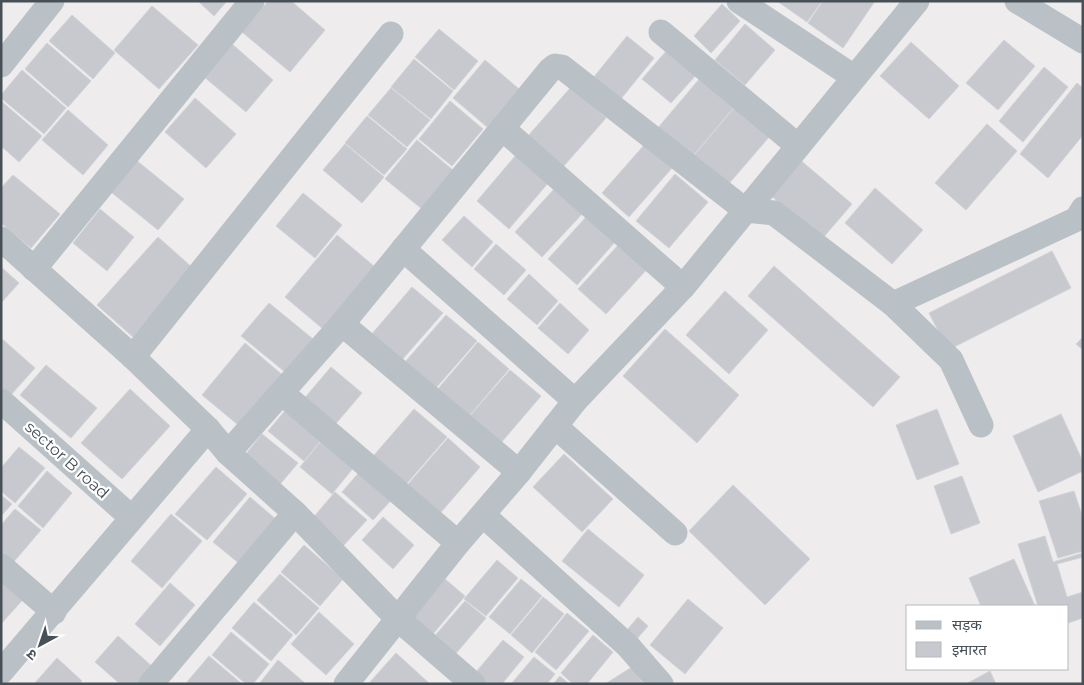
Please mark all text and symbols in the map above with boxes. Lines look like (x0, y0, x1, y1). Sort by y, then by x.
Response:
street label: sector B road (21, 417, 113, 503)
legend (906, 605, 1069, 670)
text: सड़क (952, 615, 982, 634)
north arrow (15, 620, 65, 670)
text: इमारत (952, 640, 987, 659)
text: उ (22, 645, 41, 664)

